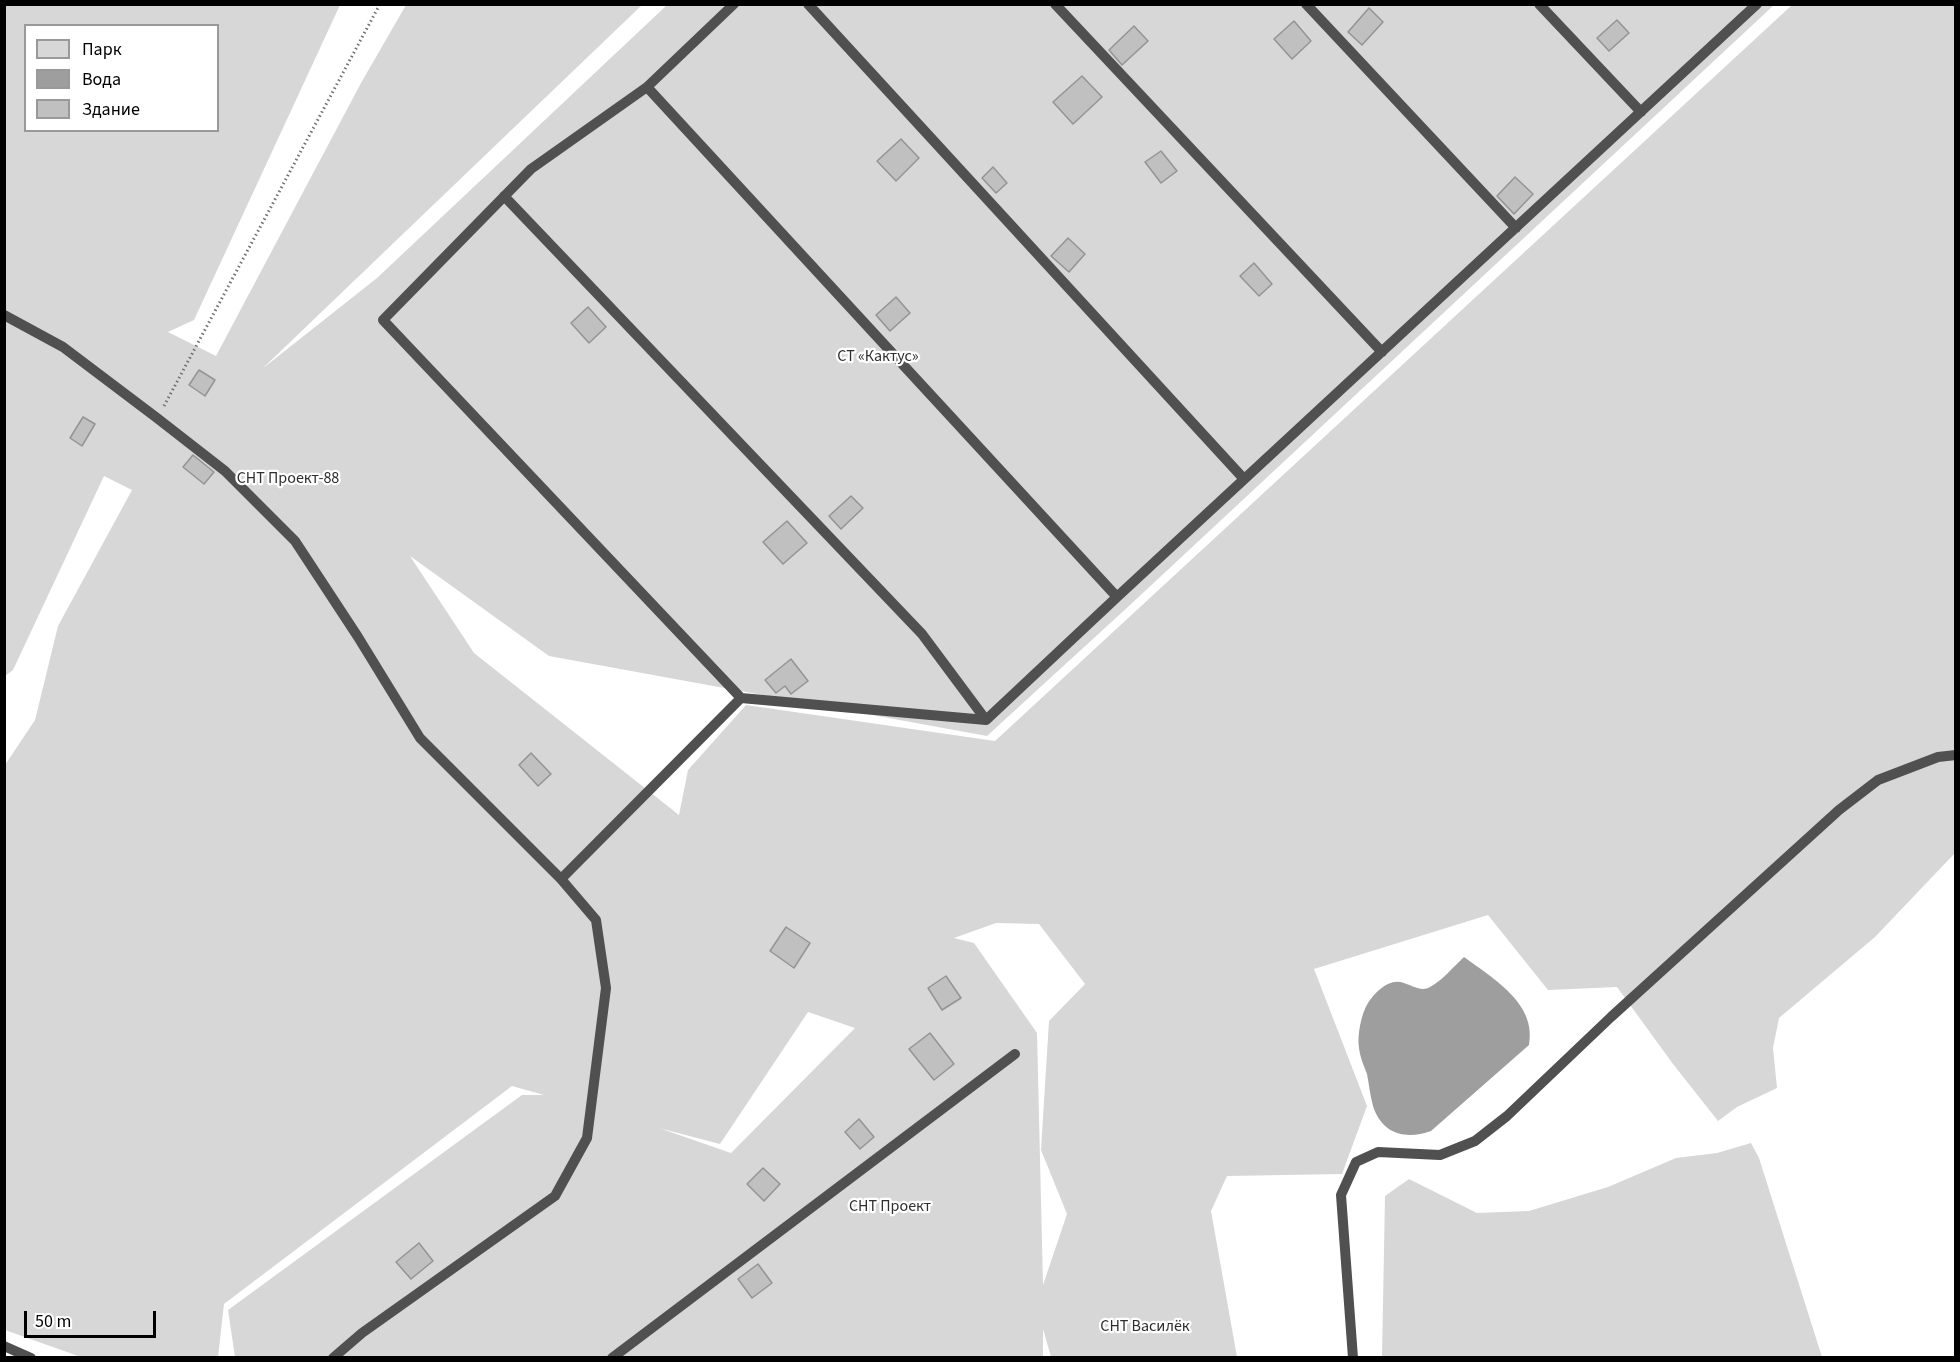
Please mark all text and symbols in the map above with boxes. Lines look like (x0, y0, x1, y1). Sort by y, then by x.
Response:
legend (24, 24, 219, 132)
text: Парк (82, 37, 122, 62)
text: Вода (82, 67, 121, 92)
text: Здание (82, 97, 140, 122)
park label: СТ «Кактус» (837, 347, 919, 367)
park label: СНТ Проект-88 (237, 469, 339, 489)
park label: СНТ Проект (849, 1197, 931, 1217)
scale bar (27, 1299, 159, 1337)
text: 50 m (35, 1309, 71, 1334)
park label: СНТ Василёк (1100, 1317, 1190, 1337)

